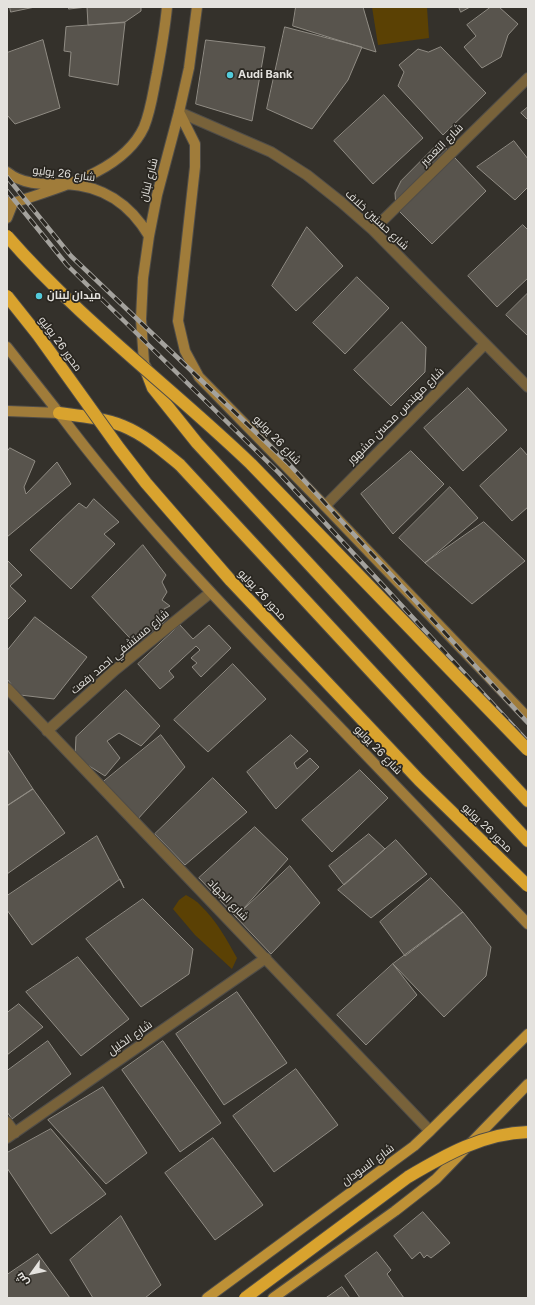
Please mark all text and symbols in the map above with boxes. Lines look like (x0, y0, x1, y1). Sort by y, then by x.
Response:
place label: Audi Bank (238, 68, 292, 82)
marker: Audi Bank (225, 70, 235, 80)
street label: شارع التعمير (418, 121, 466, 169)
street label: شارع لبنان (137, 157, 161, 203)
street label: شارع 26 يوليو (32, 164, 96, 184)
street label: شارع حسنين خلاف (342, 187, 412, 253)
place label: ميدان لبنان (47, 289, 101, 303)
marker: ميدان لبنان (34, 291, 44, 301)
street label: محور 26 يوليو (36, 314, 84, 374)
street label: شارع مهندس محسن مشهور (345, 365, 447, 467)
street label: شارع 26 يوليو (250, 413, 304, 467)
street label: محور 26 يوليو (235, 567, 289, 623)
street label: شارع مستشفي احمد رفعت (68, 607, 172, 697)
street label: شارع 26 يوليو (351, 723, 405, 777)
street label: محور 26 يوليو (459, 801, 515, 855)
street label: شارع الجهاد (205, 876, 251, 924)
street label: شارع الخليل (105, 1018, 155, 1058)
street label: شارع السودان (339, 1141, 397, 1189)
north arrow (12, 1253, 52, 1293)
text: ش (12, 1270, 32, 1289)

